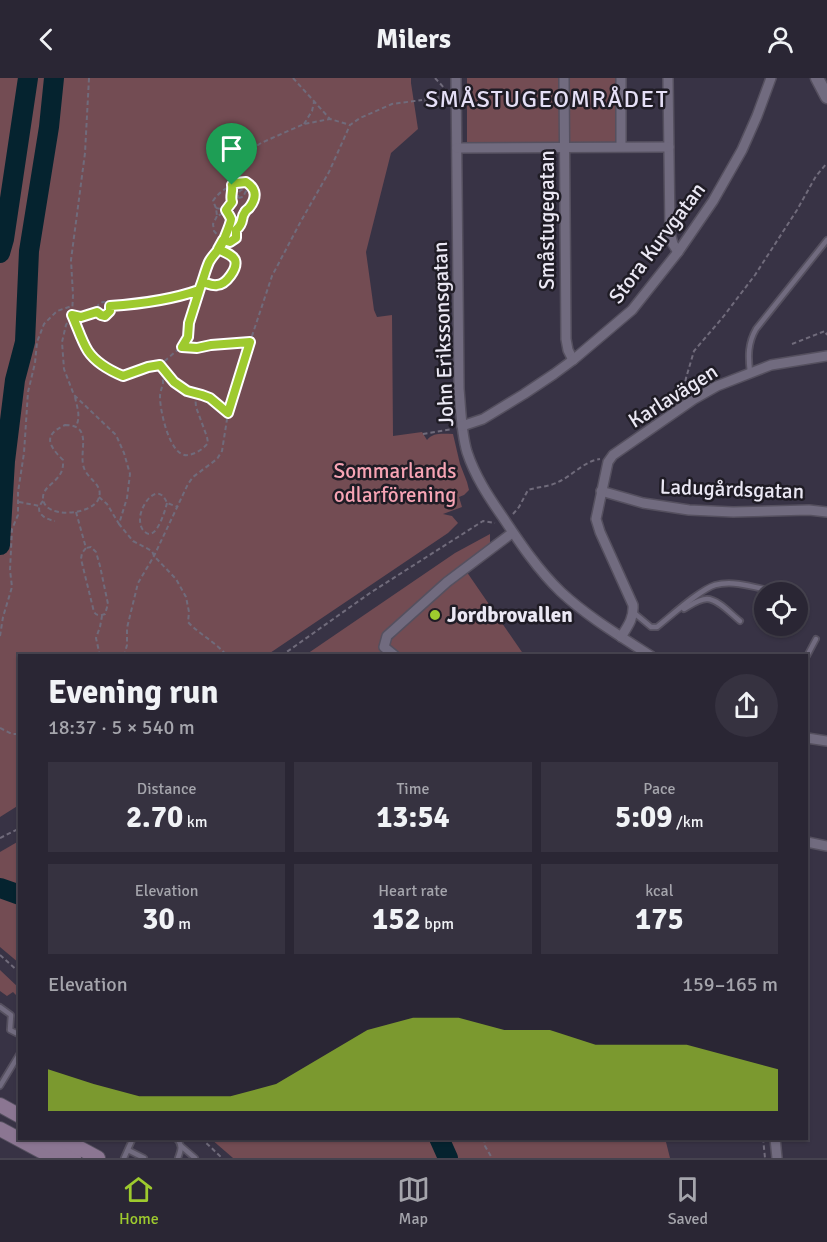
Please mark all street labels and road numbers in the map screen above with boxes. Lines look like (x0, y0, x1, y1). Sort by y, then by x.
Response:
street label: Småstugegatan (534, 150, 560, 290)
street label: Stora Kurvgatan (603, 177, 711, 309)
street label: John Erikssonsgatan (427, 241, 459, 427)
street label: Karlavägen (623, 358, 723, 434)
street label: Ladugårdsgatan (659, 473, 805, 505)

